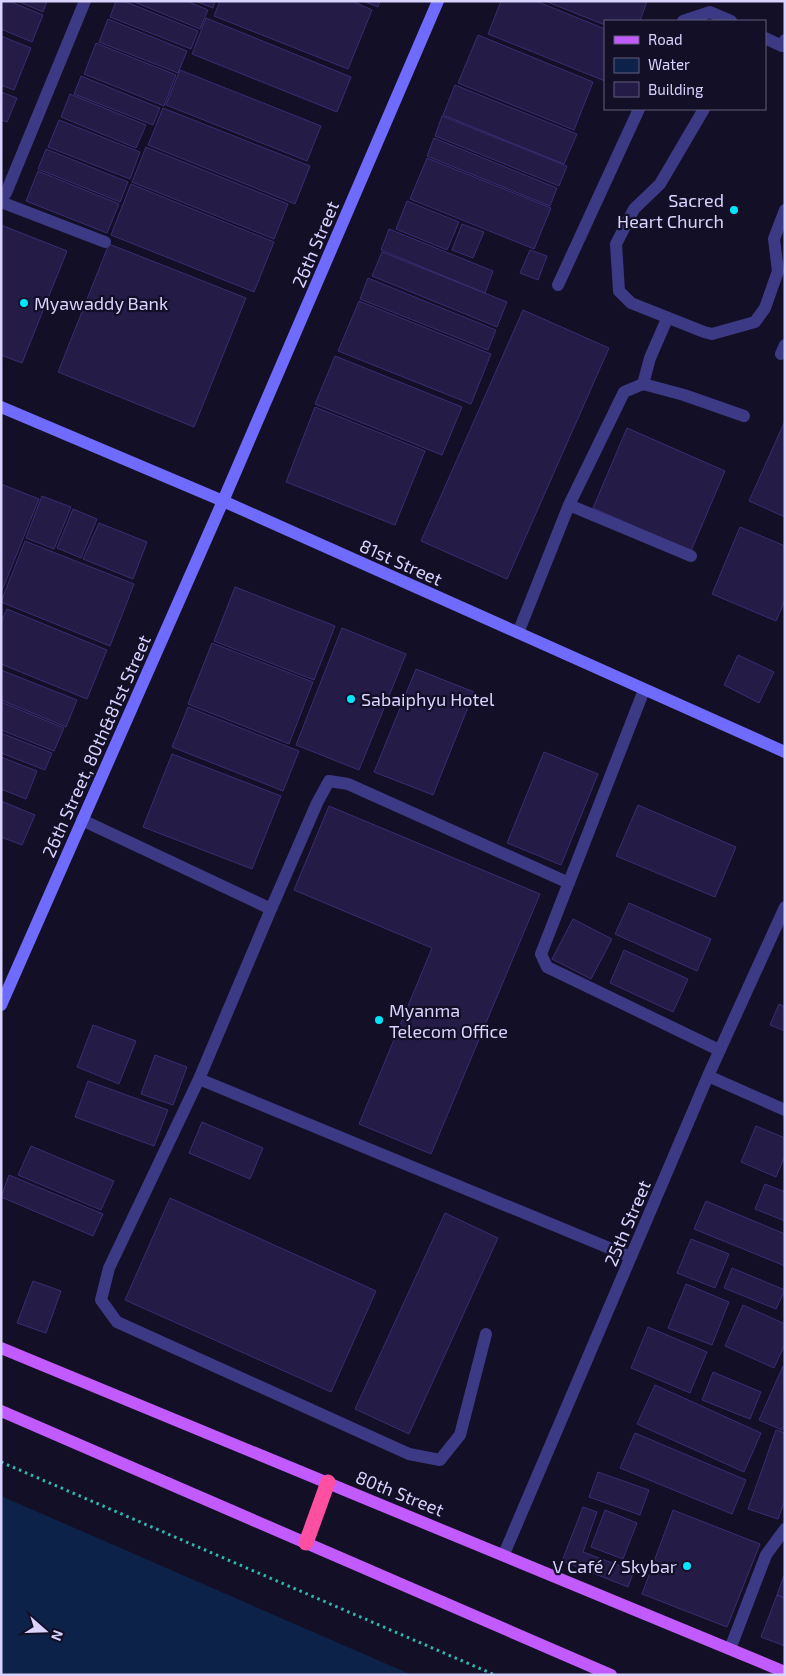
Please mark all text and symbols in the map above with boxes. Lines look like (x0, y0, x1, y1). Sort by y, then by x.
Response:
legend (604, 20, 766, 110)
text: Road (648, 30, 683, 48)
text: Water (648, 55, 690, 73)
text: Building (648, 80, 704, 98)
place label: Sacred Heart Church (617, 189, 724, 232)
street label: 26th Street (287, 197, 343, 291)
marker: Sacred Heart Church (728, 204, 740, 216)
place label: Myawaddy Bank (34, 292, 168, 314)
marker: Myawaddy Bank (18, 297, 30, 309)
street label: 81st Street (356, 534, 446, 590)
street label: 26th Street, 80th&81st Street (37, 631, 155, 861)
place label: Sabaiphyu Hotel (361, 688, 495, 710)
marker: Sabaiphyu Hotel (345, 693, 357, 705)
place label: Myanma Telecom Office (389, 999, 508, 1042)
marker: Myanma Telecom Office (373, 1014, 385, 1026)
street label: 25th Street (599, 1177, 655, 1269)
street label: 80th Street (353, 1465, 447, 1521)
place label: V Café / Skybar (552, 1555, 677, 1577)
marker: V Café / Skybar (681, 1560, 693, 1572)
north arrow (20, 1606, 70, 1656)
text: N (48, 1628, 67, 1643)

